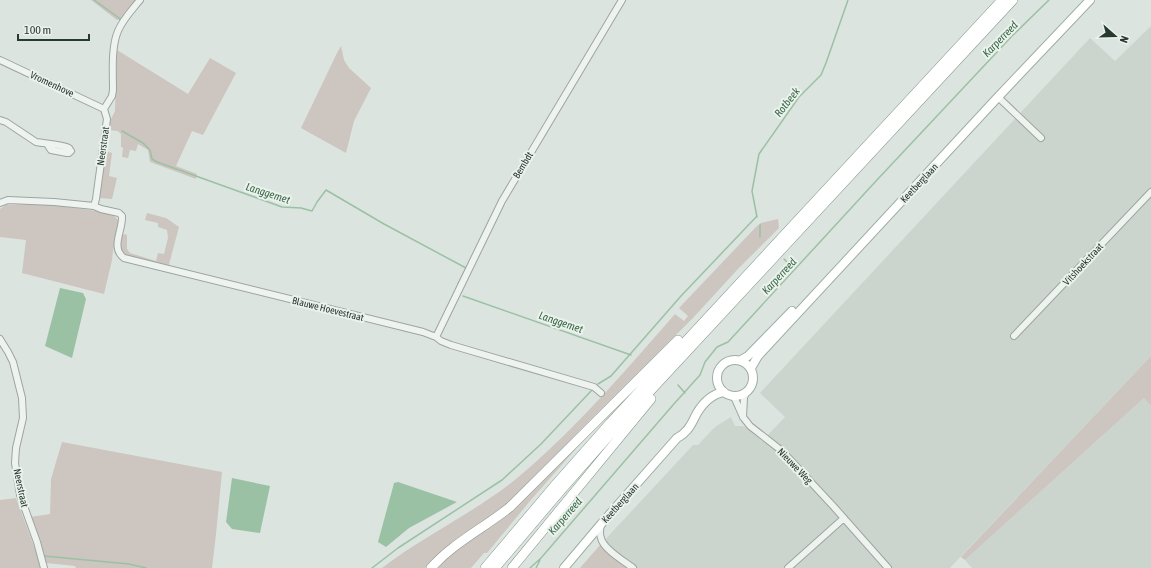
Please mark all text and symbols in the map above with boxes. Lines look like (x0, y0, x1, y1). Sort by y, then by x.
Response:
scale bar (18, 16, 89, 42)
north arrow (1095, 16, 1135, 56)
water label: Karperreed (980, 19, 1020, 59)
text: 100 m (24, 23, 51, 37)
text: N (1118, 34, 1131, 45)
street label: Vromenhove (28, 69, 76, 99)
water label: Rotbeek (772, 85, 802, 119)
street label: Neerstraat (95, 126, 111, 166)
street label: Bembdt (511, 150, 535, 180)
street label: Keetberglaan (898, 161, 940, 205)
water label: Langgemet (244, 180, 292, 206)
street label: Vitshoekstraat (1061, 241, 1105, 287)
water label: Karperreed (759, 256, 799, 296)
street label: Blauwe Hoevestraat (291, 295, 365, 323)
water label: Langgemet (537, 309, 585, 335)
street label: Nieuwe Weg (775, 446, 815, 487)
street label: Neerstraat (12, 468, 30, 508)
street label: Keetberglaan (599, 481, 641, 525)
water label: Karperreed (546, 495, 584, 537)

